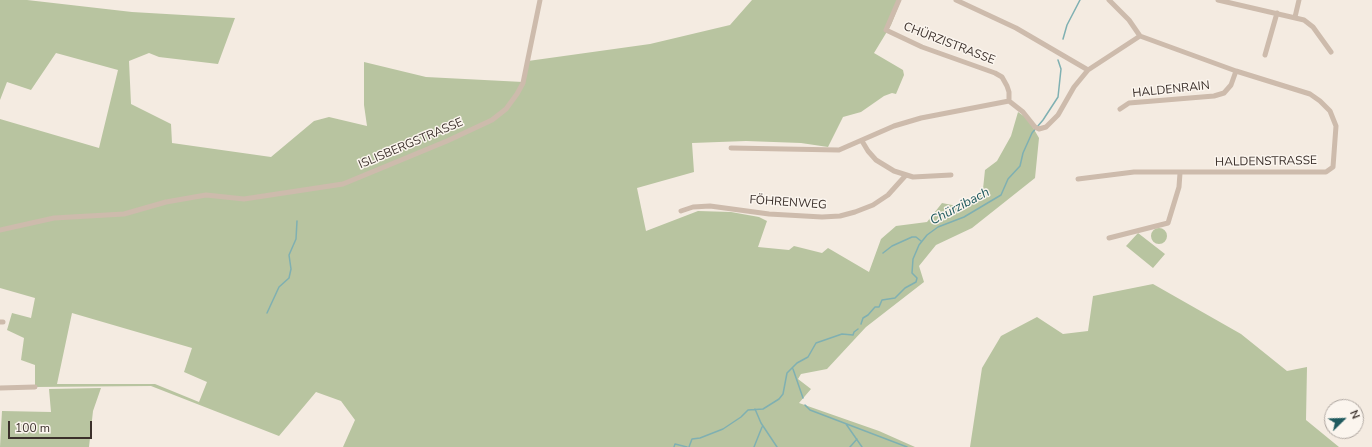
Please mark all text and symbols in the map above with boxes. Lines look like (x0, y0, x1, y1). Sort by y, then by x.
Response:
street label: CHÜRZISTRASSE (901, 20, 997, 68)
street label: HALDENRAIN (1132, 79, 1210, 101)
street label: ISLISBERGSTRASSE (357, 116, 465, 172)
street label: HALDENSTRASSE (1215, 154, 1317, 170)
water label: Chürzibach (928, 185, 992, 229)
street label: FÖHRENWEG (749, 193, 827, 213)
north arrow (1324, 399, 1364, 439)
text: N (1346, 408, 1363, 421)
scale bar (10, 413, 94, 439)
text: 100 m (15, 420, 50, 436)

